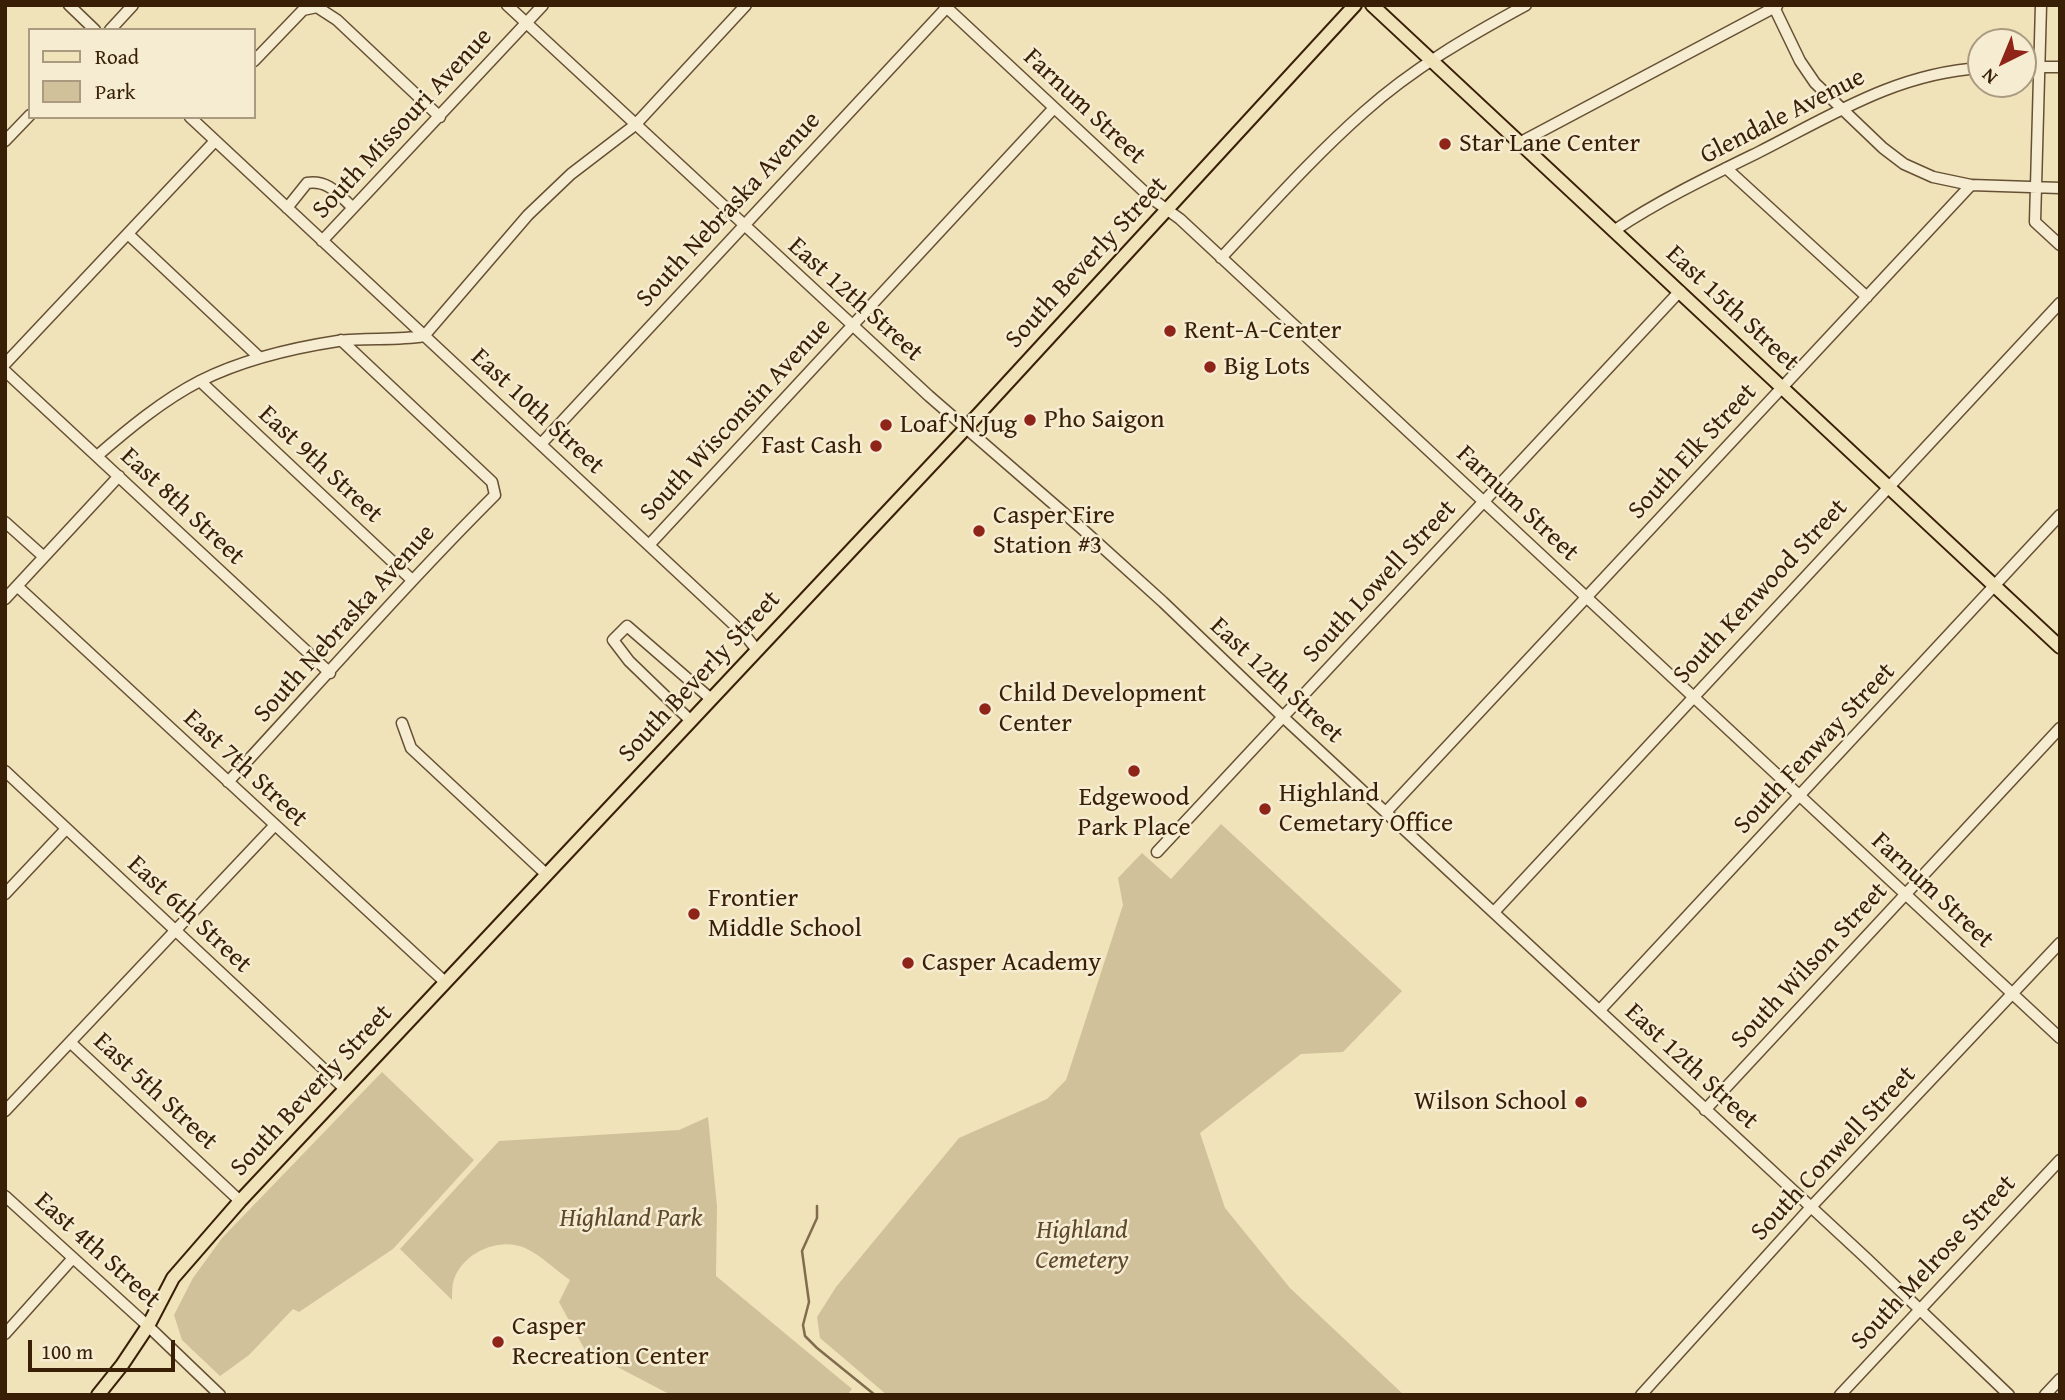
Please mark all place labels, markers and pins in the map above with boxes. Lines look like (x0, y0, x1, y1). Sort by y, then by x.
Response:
place label: Star Lane Center (1459, 128, 1640, 160)
marker: Star Lane Center (1437, 136, 1453, 152)
place label: Rent-A-Center (1184, 315, 1342, 347)
marker: Rent-A-Center (1162, 323, 1178, 339)
place label: Big Lots (1224, 351, 1310, 383)
marker: Big Lots (1202, 359, 1218, 375)
place label: Pho Saigon (1044, 404, 1165, 436)
place label: Loaf 'N Jug (900, 409, 1017, 441)
marker: Pho Saigon (1022, 412, 1038, 428)
marker: Loaf 'N Jug (878, 417, 894, 433)
place label: Fast Cash (761, 430, 862, 462)
marker: Fast Cash (868, 438, 884, 454)
place label: Casper Fire Station #3 (993, 500, 1115, 562)
marker: Casper Fire Station #3 (971, 523, 987, 539)
place label: Child Development Center (999, 678, 1206, 740)
marker: Child Development Center (977, 701, 993, 717)
marker: Edgewood Park Place (1126, 763, 1142, 779)
place label: Highland Cemetary Office (1279, 778, 1453, 840)
place label: Edgewood Park Place (1077, 782, 1191, 844)
marker: Highland Cemetary Office (1257, 801, 1273, 817)
place label: Frontier Middle School (708, 883, 862, 944)
marker: Frontier Middle School (686, 906, 702, 922)
place label: Casper Academy (922, 947, 1101, 979)
marker: Casper Academy (900, 955, 916, 971)
place label: Wilson School (1414, 1086, 1567, 1118)
marker: Wilson School (1573, 1094, 1589, 1110)
place label: Casper Recreation Center (512, 1311, 709, 1372)
marker: Casper Recreation Center (490, 1334, 506, 1350)

